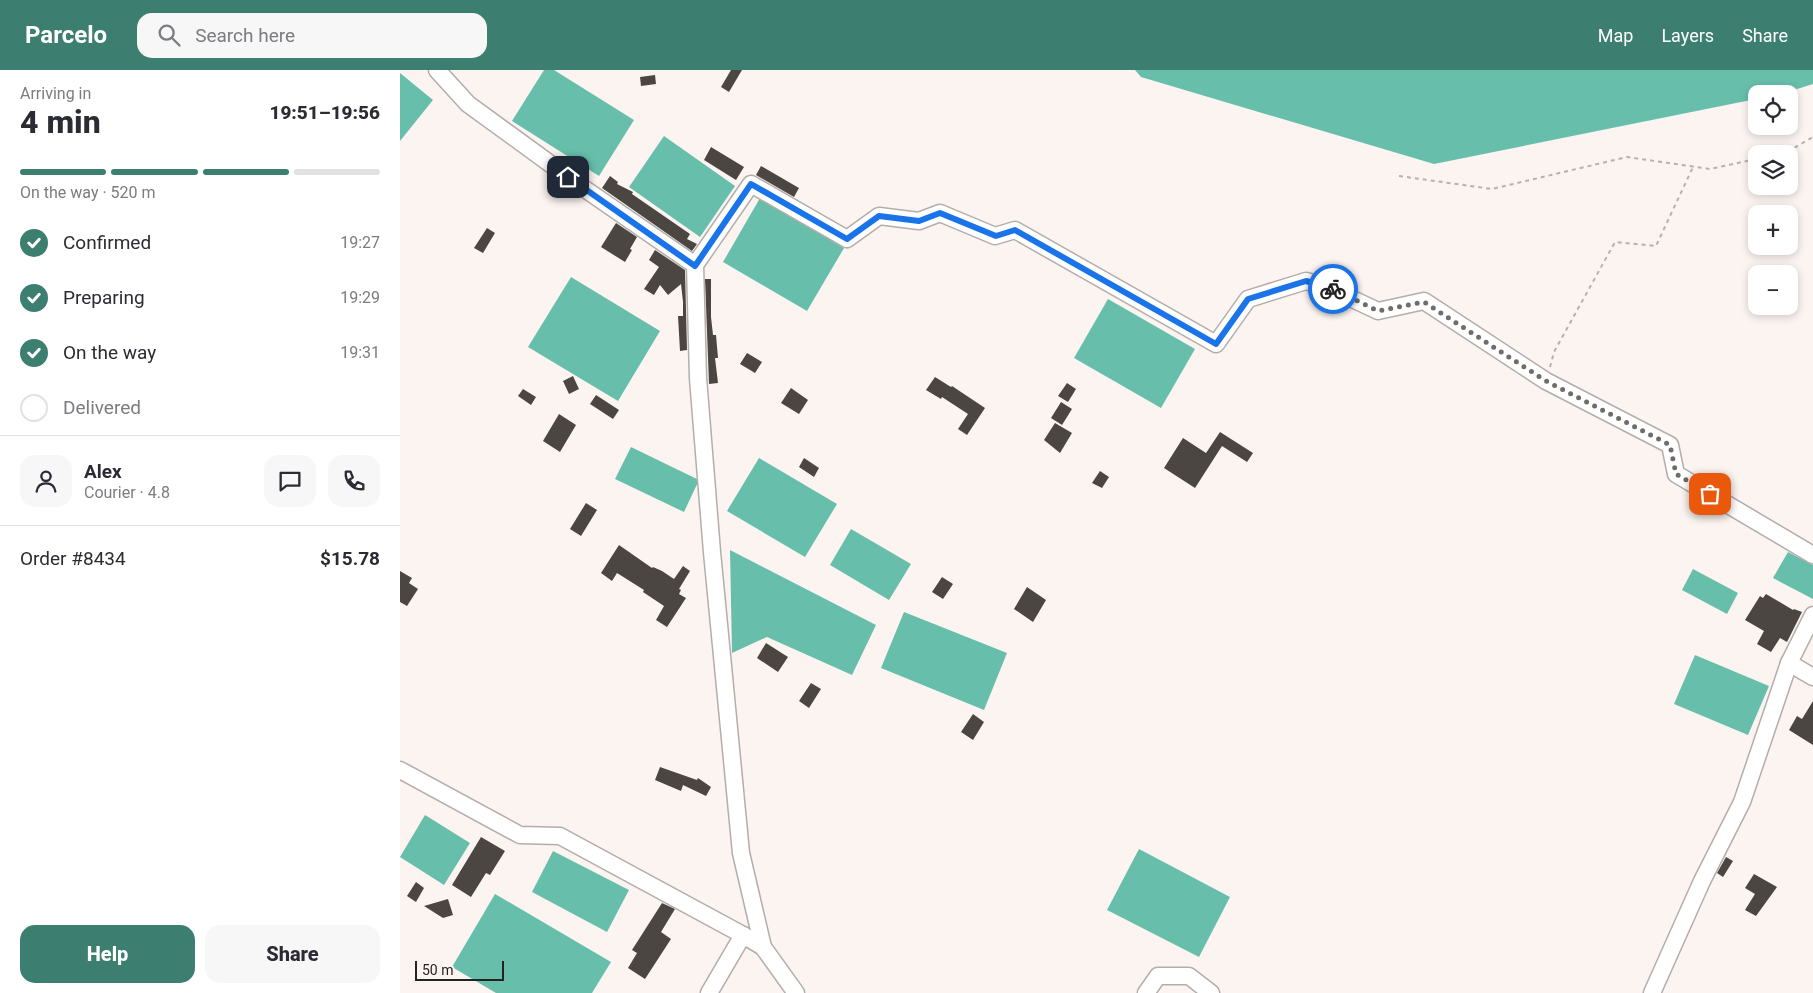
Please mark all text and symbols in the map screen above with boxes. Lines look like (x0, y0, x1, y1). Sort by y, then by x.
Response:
search box (137, 13, 487, 58)
text: Parcelo (25, 21, 107, 49)
icon: search (155, 21, 183, 49)
text: Search here (195, 24, 295, 47)
text: Map (1598, 25, 1633, 46)
text: Layers (1661, 25, 1714, 46)
text: Share (1742, 25, 1788, 46)
text: Arriving in (20, 84, 91, 103)
map controls (1748, 85, 1798, 315)
button: locate (1748, 85, 1798, 135)
text: 19:51–19:56 (269, 101, 380, 124)
text: 4 min (20, 103, 101, 141)
button: layers (1748, 145, 1798, 195)
pin (547, 156, 589, 198)
icon: home (554, 163, 582, 191)
text: On the way · 520 m (20, 183, 156, 202)
button: + (1748, 205, 1798, 255)
icon: check (20, 229, 48, 257)
text: Confirmed (63, 231, 151, 254)
text: 19:27 (340, 233, 380, 252)
courier (1308, 264, 1358, 314)
button: − (1748, 265, 1798, 315)
icon: bike (1319, 275, 1347, 303)
icon: check (20, 284, 48, 312)
text: Preparing (63, 286, 145, 309)
text: 19:29 (340, 288, 380, 307)
icon: check (20, 339, 48, 367)
text: On the way (63, 341, 156, 364)
text: 19:31 (340, 343, 380, 362)
text: Delivered (63, 396, 141, 419)
button: person (20, 455, 72, 507)
button: chat (264, 455, 316, 507)
button: phone (328, 455, 380, 507)
text: Alex (84, 460, 122, 483)
pin (1689, 473, 1731, 515)
icon: bag (1696, 480, 1724, 508)
text: Courier · 4.8 (84, 483, 170, 502)
text: Order #8434 (20, 547, 126, 570)
text: $15.78 (320, 547, 380, 570)
button: Help (20, 925, 195, 983)
button: Share (205, 925, 380, 983)
scale bar (415, 958, 504, 981)
text: 50 m (422, 962, 454, 978)

